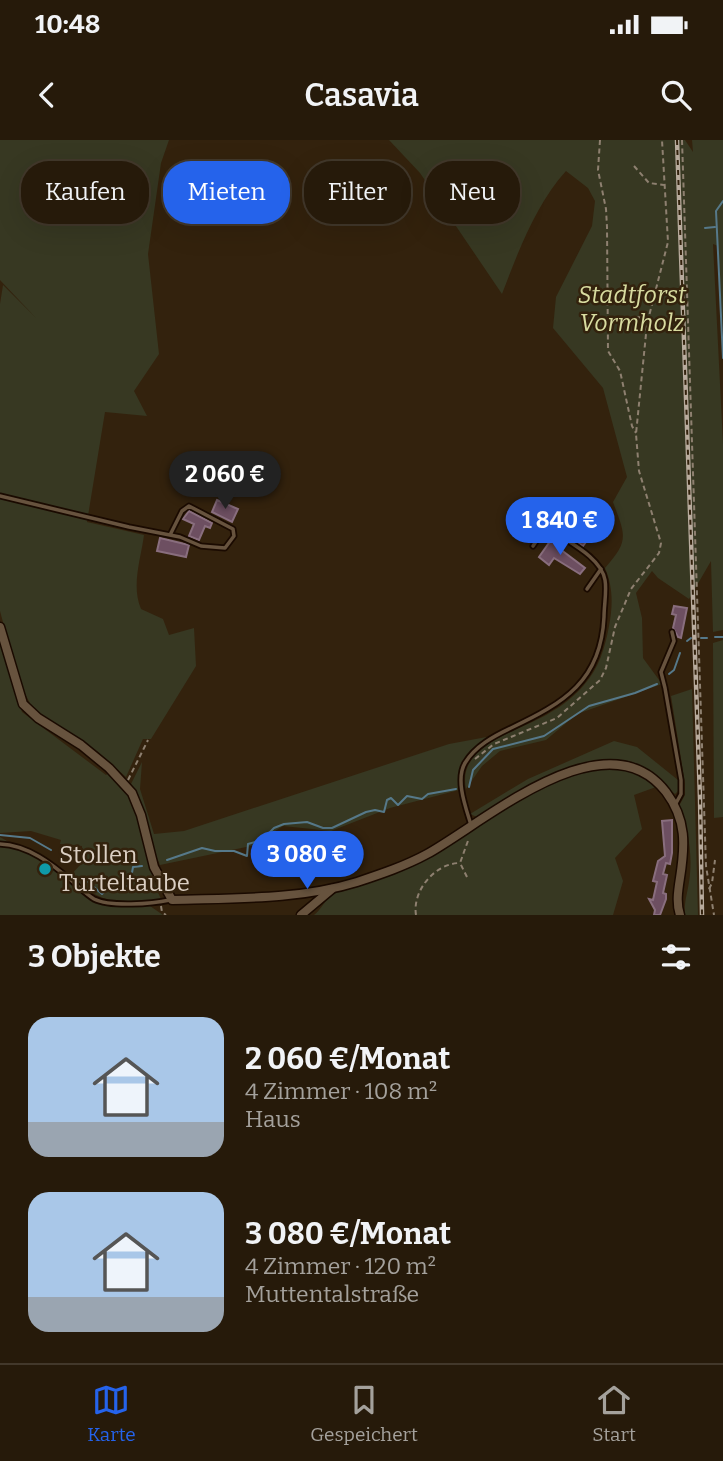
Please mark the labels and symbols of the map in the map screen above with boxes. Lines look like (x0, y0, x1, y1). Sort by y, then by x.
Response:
park label: Stadtforst Vormholz (578, 281, 687, 337)
pin: 2 060 € (160, 452, 290, 511)
pin: 1 840 € (495, 498, 625, 557)
pin: 3 080 € (242, 832, 372, 891)
place label: Stollen Turteltaube (59, 841, 190, 897)
marker: Stollen Turteltaube (37, 861, 53, 877)

